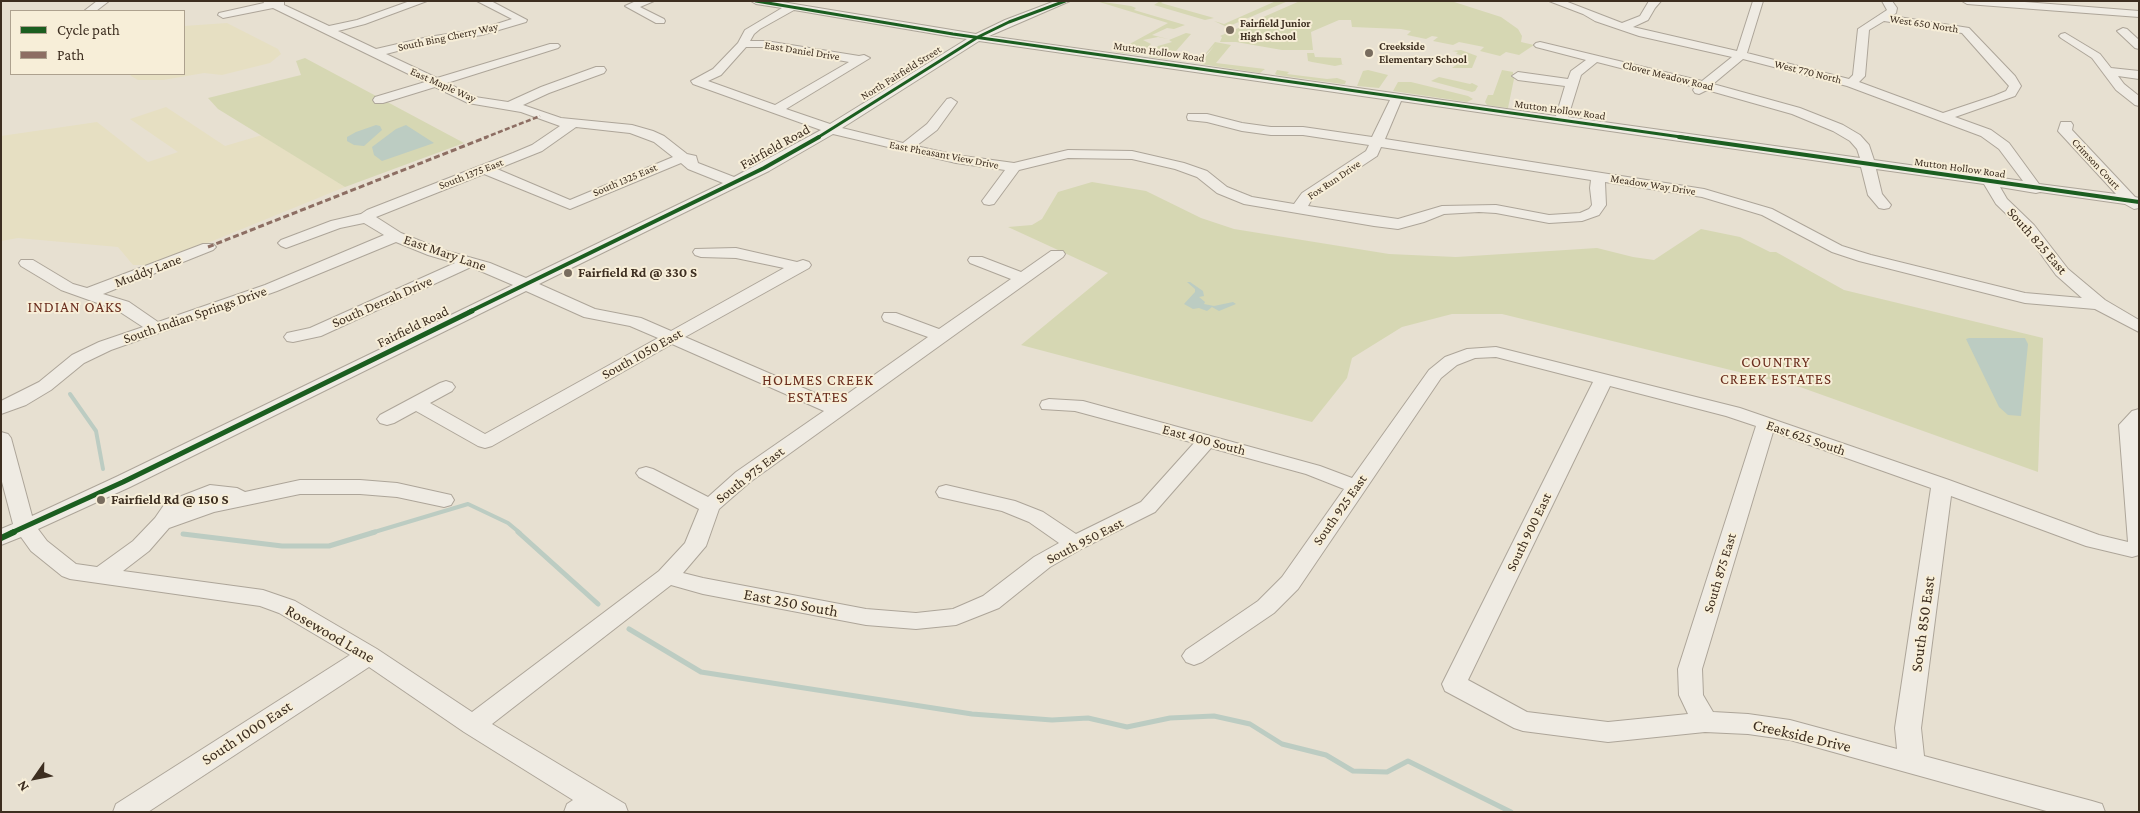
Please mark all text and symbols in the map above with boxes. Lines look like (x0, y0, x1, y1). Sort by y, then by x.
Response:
legend (10, 10, 185, 75)
street label: West 650 North (1889, 12, 1959, 36)
place label: Fairfield Junior High School (1240, 17, 1311, 43)
street label: South Bing Cherry Way (397, 20, 499, 54)
text: Cycle path (57, 22, 120, 38)
marker: Fairfield Junior High School (1224, 24, 1236, 36)
street label: East Daniel Drive (763, 39, 841, 63)
street label: Mutton Hollow Road (1113, 39, 1205, 65)
place label: Creekside Elementary School (1379, 40, 1467, 66)
street label: North Fairfield Street (858, 43, 944, 103)
text: Path (57, 47, 84, 63)
marker: Creekside Elementary School (1363, 47, 1375, 59)
street label: West 770 North (1773, 57, 1843, 87)
street label: Clover Meadow Road (1621, 58, 1715, 94)
street label: East Maple Way (408, 65, 478, 105)
street label: Mutton Hollow Road (1514, 97, 1606, 123)
street label: Fairfield Road (737, 121, 813, 173)
street label: Crimson Court (2069, 136, 2123, 192)
street label: East Pheasant View Drive (888, 138, 1000, 172)
street label: Mutton Hollow Road (1914, 155, 2006, 181)
street label: South 1375 East (437, 156, 505, 192)
street label: Fox Run Drive (1305, 157, 1363, 203)
street label: South 1325 East (591, 161, 659, 199)
street label: Meadow Way Drive (1609, 172, 1697, 198)
street label: South 825 East (2003, 204, 2071, 278)
street label: East Mary Lane (402, 231, 488, 275)
street label: Muddy Lane (112, 251, 184, 291)
place label: Fairfield Rd @ 330 S (578, 265, 697, 281)
marker: Fairfield Rd @ 330 S (562, 267, 574, 279)
street label: South Derrah Drive (329, 272, 435, 332)
street label: South Indian Springs Drive (121, 283, 269, 347)
district label: INDIAN OAKS (26, 298, 124, 316)
street label: Fairfield Road (375, 302, 451, 352)
street label: South 1050 East (599, 325, 685, 383)
district label: COUNTRY CREEK ESTATES (1718, 353, 1834, 388)
district label: HOLMES CREEK ESTATES (761, 371, 875, 406)
street label: East 625 South (1764, 417, 1848, 459)
street label: East 400 South (1161, 421, 1247, 459)
street label: South 975 East (712, 443, 788, 507)
street label: South 925 East (1309, 471, 1371, 549)
street label: South 900 East (1503, 490, 1555, 574)
place label: Fairfield Rd @ 150 S (111, 492, 228, 508)
marker: Fairfield Rd @ 150 S (95, 494, 107, 506)
street label: South 950 East (1044, 514, 1126, 568)
street label: South 875 East (1700, 531, 1740, 615)
street label: South 850 East (1907, 575, 1939, 673)
street label: East 250 South (742, 584, 840, 622)
street label: Rosewood Lane (282, 601, 378, 667)
street label: South 1000 East (198, 697, 296, 769)
street label: Creekside Drive (1751, 715, 1853, 757)
north arrow (10, 753, 60, 803)
text: N (13, 778, 32, 795)

